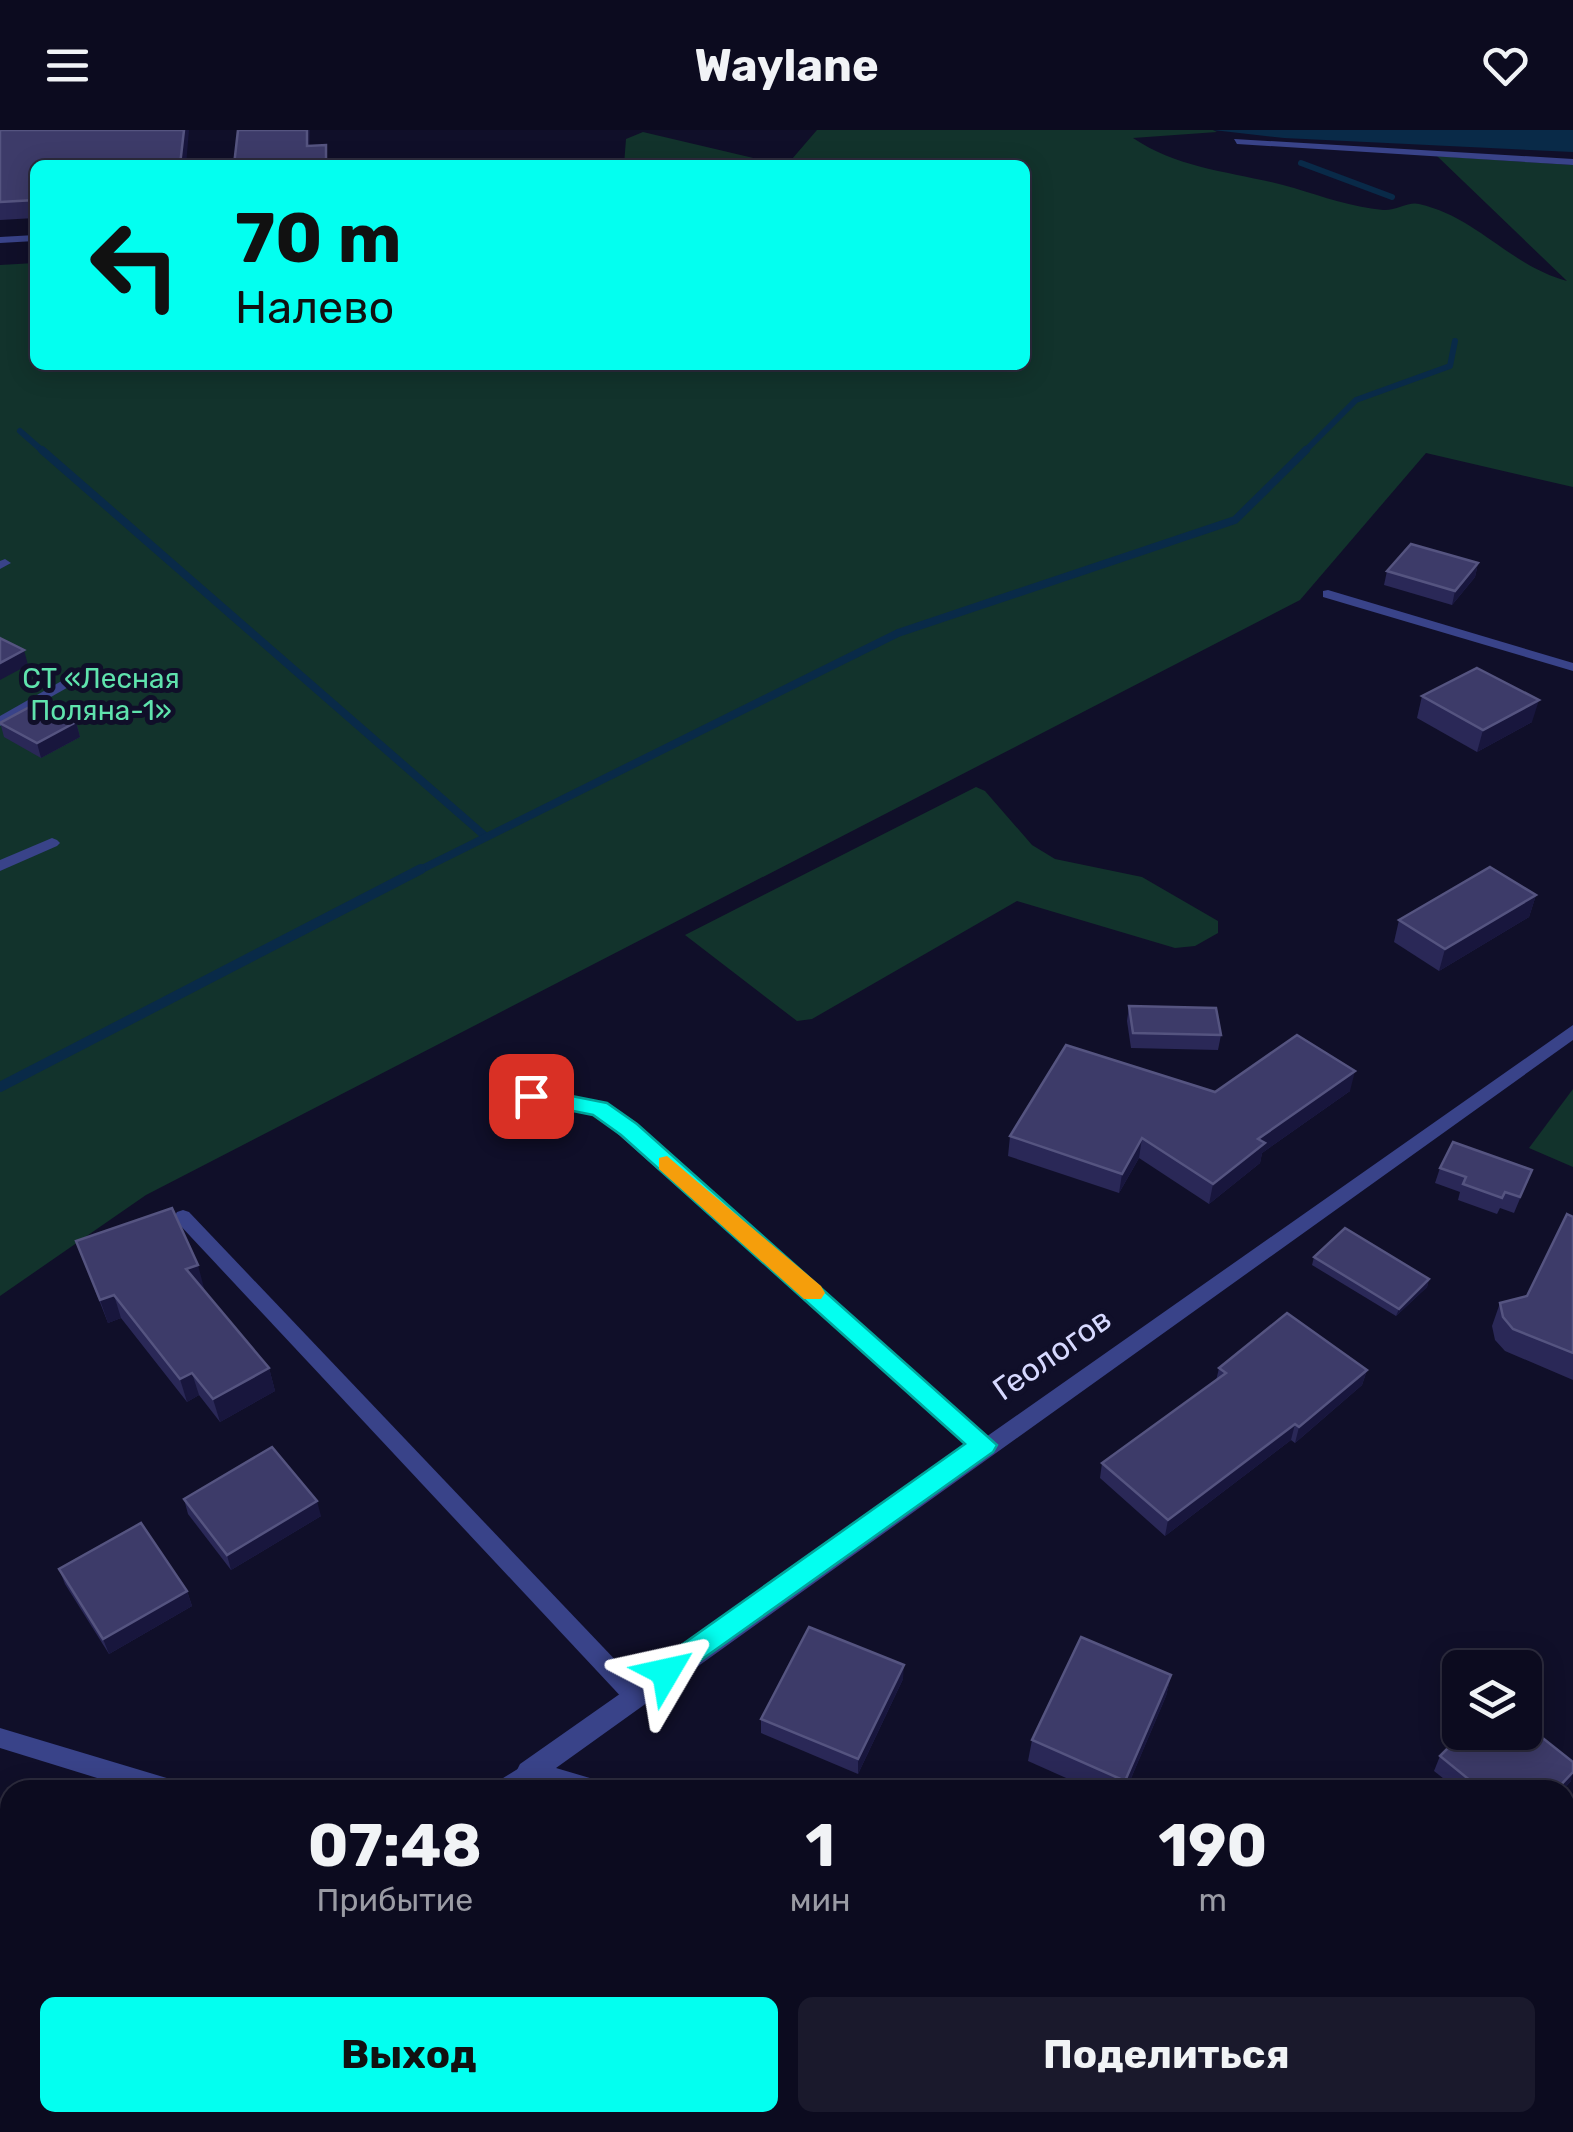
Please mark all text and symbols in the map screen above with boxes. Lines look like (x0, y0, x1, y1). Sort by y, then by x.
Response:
icon: menu (40, 38, 95, 93)
icon: heart (1478, 38, 1533, 93)
text: Waylane (694, 39, 879, 92)
text: 70 m (235, 197, 402, 280)
icon: left (70, 200, 200, 330)
text: Налево (235, 281, 394, 334)
park label: СТ «Лесная Поляна-1» (22, 662, 180, 727)
pin (489, 1054, 574, 1139)
icon: arrive (504, 1069, 559, 1124)
street label: Геологов (986, 1300, 1118, 1408)
position arrow (614, 1620, 718, 1724)
map controls (1442, 1650, 1542, 1750)
button: layers (1442, 1650, 1542, 1750)
text: 07:48 (308, 1810, 482, 1881)
text: 1 (805, 1810, 835, 1881)
text: 190 (1158, 1810, 1267, 1881)
text: Прибытие (317, 1881, 473, 1919)
text: мин (790, 1881, 851, 1919)
text: m (1199, 1881, 1227, 1919)
button: Выход (40, 1997, 778, 2112)
button: Поделиться (798, 1997, 1535, 2112)

